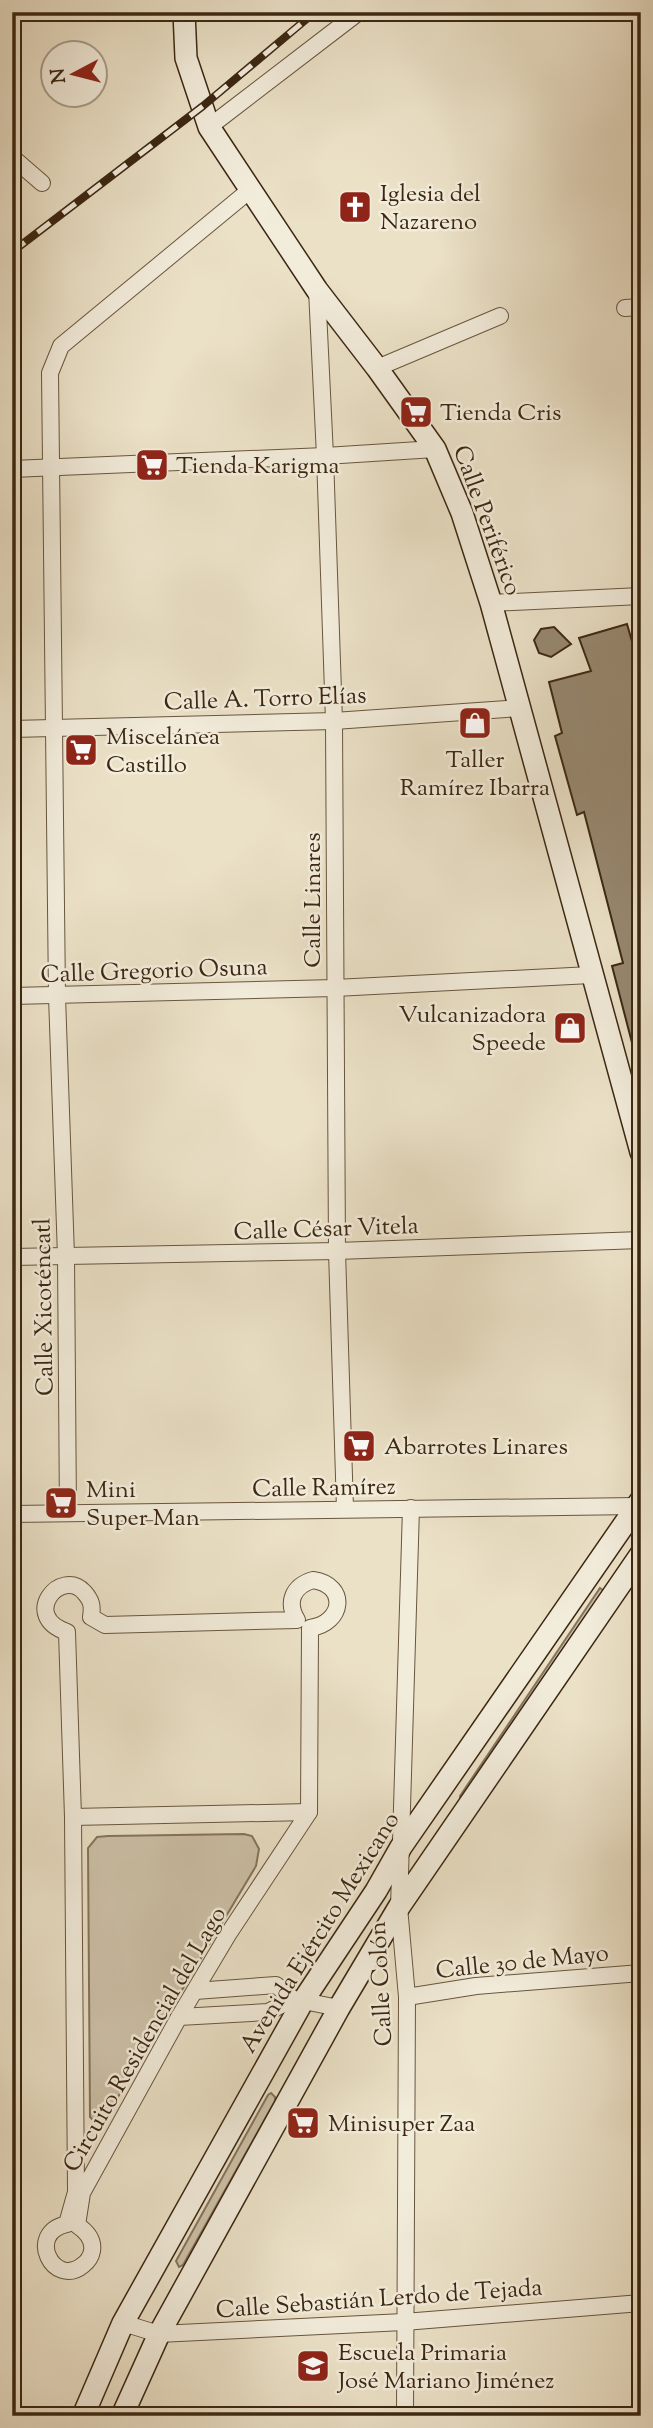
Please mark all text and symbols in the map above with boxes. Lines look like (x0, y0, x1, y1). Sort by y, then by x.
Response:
north arrow (38, 38, 108, 108)
text: N (45, 67, 74, 85)
place label: Iglesia del Nazareno (380, 178, 481, 240)
church icon: Iglesia del Nazareno (336, 188, 374, 226)
supermarket icon: Tienda Cris (397, 393, 435, 431)
place label: Tienda Cris (440, 397, 562, 431)
street label: Calle Periférico (443, 441, 529, 601)
supermarket icon: Tienda Karigma (133, 446, 171, 484)
place label: Tienda Karigma (176, 450, 340, 484)
street label: Calle A. Torro Elías (163, 679, 367, 721)
shop icon: Taller Ramírez Ibarra (456, 704, 494, 742)
place label: Miscelánea Castillo (106, 721, 220, 783)
supermarket icon: Miscelánea Castillo (62, 731, 100, 769)
place label: Taller Ramírez Ibarra (400, 744, 550, 806)
street label: Calle Linares (297, 832, 331, 968)
street label: Calle Gregorio Osuna (40, 951, 268, 993)
place label: Vulcanizadora Speede (399, 999, 546, 1061)
shop icon: Vulcanizadora Speede (551, 1009, 589, 1047)
street label: Calle César Vitela (233, 1210, 419, 1250)
street label: Calle Xicoténcatl (26, 1217, 64, 1396)
supermarket icon: Abarrotes Linares (340, 1427, 378, 1465)
place label: Abarrotes Linares (384, 1431, 568, 1465)
street label: Calle Ramírez (252, 1471, 396, 1507)
place label: Mini Super Man (86, 1474, 200, 1536)
supermarket icon: Mini Super Man (42, 1484, 80, 1522)
street label: Avenida Ejército Mexicano (232, 1806, 409, 2060)
street label: Circuito Residencial del Lago (56, 1901, 236, 2179)
street label: Calle Colón (362, 1921, 402, 2047)
street label: Calle 30 de Mayo (434, 1937, 610, 1989)
supermarket icon: Minisuper Zaa (284, 2104, 322, 2142)
place label: Minisuper Zaa (328, 2108, 475, 2142)
street label: Calle Sebastián Lerdo de Tejada (215, 2272, 544, 2328)
place label: Escuela Primaria José Mariano Jiménez (336, 2337, 554, 2399)
school or university icon: Escuela Primaria José Mariano Jiménez (294, 2347, 332, 2385)

